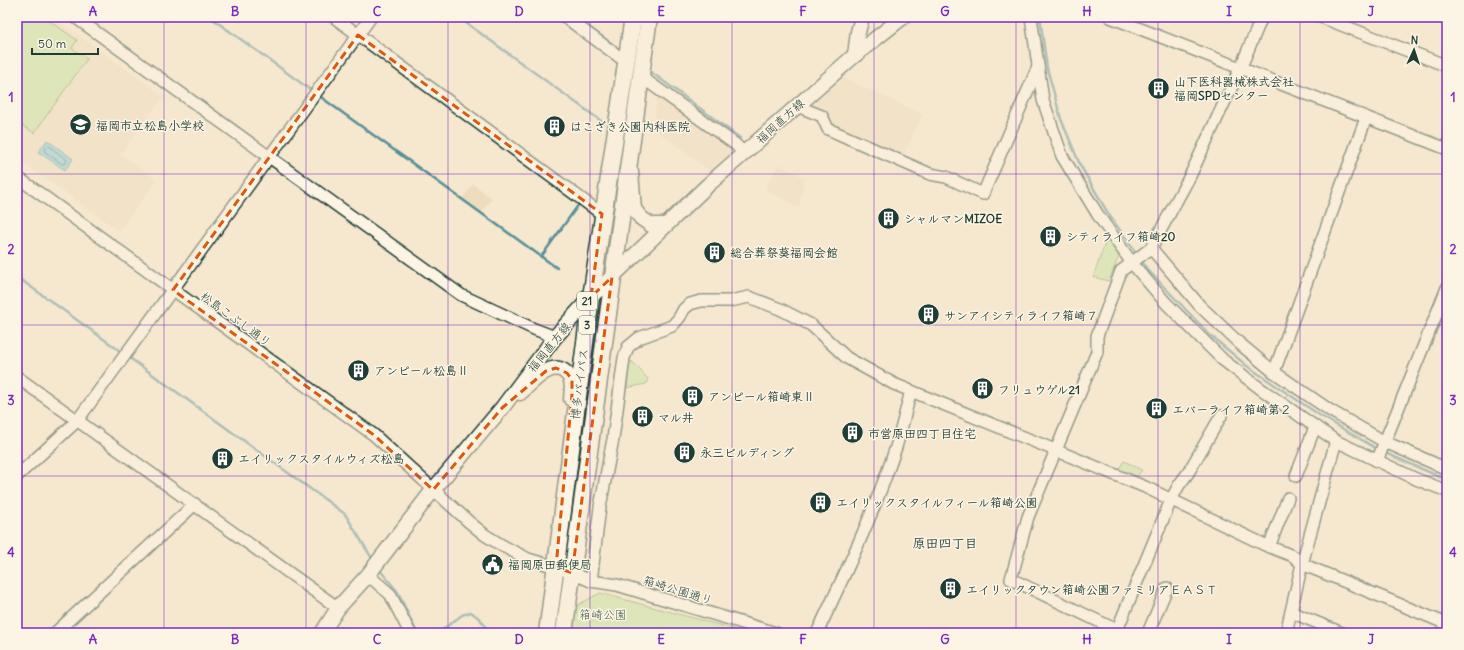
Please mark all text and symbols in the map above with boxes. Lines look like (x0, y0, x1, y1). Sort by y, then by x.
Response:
text: A (89, 3, 98, 20)
text: B (231, 3, 240, 20)
text: C (373, 3, 382, 20)
text: D (514, 3, 524, 20)
text: E (657, 3, 665, 20)
text: F (799, 3, 807, 20)
text: G (940, 3, 950, 20)
text: H (1082, 3, 1092, 20)
text: I (1226, 3, 1232, 20)
text: J (1368, 3, 1375, 20)
scale bar (32, 30, 98, 56)
north arrow (1394, 30, 1434, 70)
text: N (1410, 33, 1419, 47)
text: 50 m (38, 36, 67, 51)
place label: 山下医科器械株式会社 福岡SPDセンター (1174, 74, 1294, 103)
building icon: 山下医科器械株式会社 福岡SPDセンター (1145, 75, 1171, 101)
text: 1 (8, 89, 14, 106)
text: 1 (1450, 89, 1456, 106)
street label: 福岡直方線 (753, 95, 807, 147)
school or university icon: 福岡市立松島小学校 (67, 112, 93, 138)
building icon: はこざき公園内科医院 (542, 113, 568, 139)
place label: 福岡市立松島小学校 (96, 118, 204, 133)
place label: はこざき公園内科医院 (570, 119, 690, 134)
building icon: シャルマンMIZOE (875, 205, 901, 231)
place label: シャルマンMIZOE (904, 211, 1002, 226)
building icon: シティライフ箱崎20 (1038, 223, 1064, 249)
place label: シティライフ箱崎20 (1066, 229, 1176, 244)
building icon: 総合葬祭葵福岡会館 (702, 239, 728, 265)
text: 2 (7, 241, 15, 258)
text: 2 (1449, 241, 1457, 258)
place label: 総合葬祭葵福岡会館 (730, 245, 838, 260)
street label: 松島こぶし通り (198, 288, 274, 350)
road number: 21 (577, 292, 597, 310)
building icon: サンアイシティライフ箱崎７ (915, 302, 941, 328)
place label: サンアイシティライフ箱崎７ (944, 308, 1098, 323)
road number: 3 (579, 316, 595, 334)
street label: 福岡直方線 (524, 319, 574, 375)
street label: 博多バイパス (567, 347, 591, 421)
building icon: アンピール松島Ⅱ (346, 357, 372, 383)
place label: アンピール松島Ⅱ (374, 363, 469, 378)
building icon: フリュウゲル21 (970, 376, 996, 402)
place label: フリュウゲル21 (998, 382, 1080, 397)
building icon: アンピール箱崎東Ⅱ (680, 383, 706, 409)
place label: アンピール箱崎東Ⅱ (708, 389, 815, 404)
text: 3 (7, 392, 15, 409)
text: 3 (1449, 392, 1457, 409)
building icon: エバーライフ箱崎第２ (1143, 396, 1169, 422)
place label: エバーライフ箱崎第２ (1172, 402, 1292, 417)
building icon: マル井 (629, 404, 655, 430)
place label: マル井 (658, 410, 694, 425)
building icon: 市営原田四丁目住宅 (840, 420, 866, 446)
place label: 市営原田四丁目住宅 (868, 426, 976, 441)
building icon: 永三ビルディング (671, 439, 697, 465)
building icon: エイリックスタイルウィズ松島 (209, 445, 235, 471)
place label: 永三ビルディング (700, 445, 794, 460)
place label: エイリックスタイルウィズ松島 (238, 451, 405, 466)
building icon: エイリックスタイルフィール箱崎公園 (808, 489, 834, 515)
place label: エイリックスタイルフィール箱崎公園 (836, 495, 1038, 510)
district label: 原田四丁目 (912, 535, 978, 552)
text: 4 (7, 544, 15, 561)
text: 4 (1449, 544, 1457, 561)
public building icon: 福岡原田郵便局 (479, 551, 505, 577)
place label: 福岡原田郵便局 (508, 557, 592, 572)
street label: 箱崎公園通り (641, 572, 715, 608)
building icon: エイリックタウン箱崎公園ファミリアＥＡＳＴ (937, 576, 963, 602)
place label: エイリックタウン箱崎公園ファミリアＥＡＳＴ (966, 582, 1218, 597)
park label: 箱崎公園 (579, 607, 627, 622)
text: A (89, 631, 98, 648)
text: B (231, 631, 240, 648)
text: C (373, 631, 382, 648)
text: D (514, 631, 524, 648)
text: E (657, 631, 665, 648)
text: F (799, 631, 807, 648)
text: G (940, 631, 950, 648)
text: H (1082, 631, 1092, 648)
text: I (1226, 631, 1232, 648)
text: J (1368, 631, 1375, 648)

